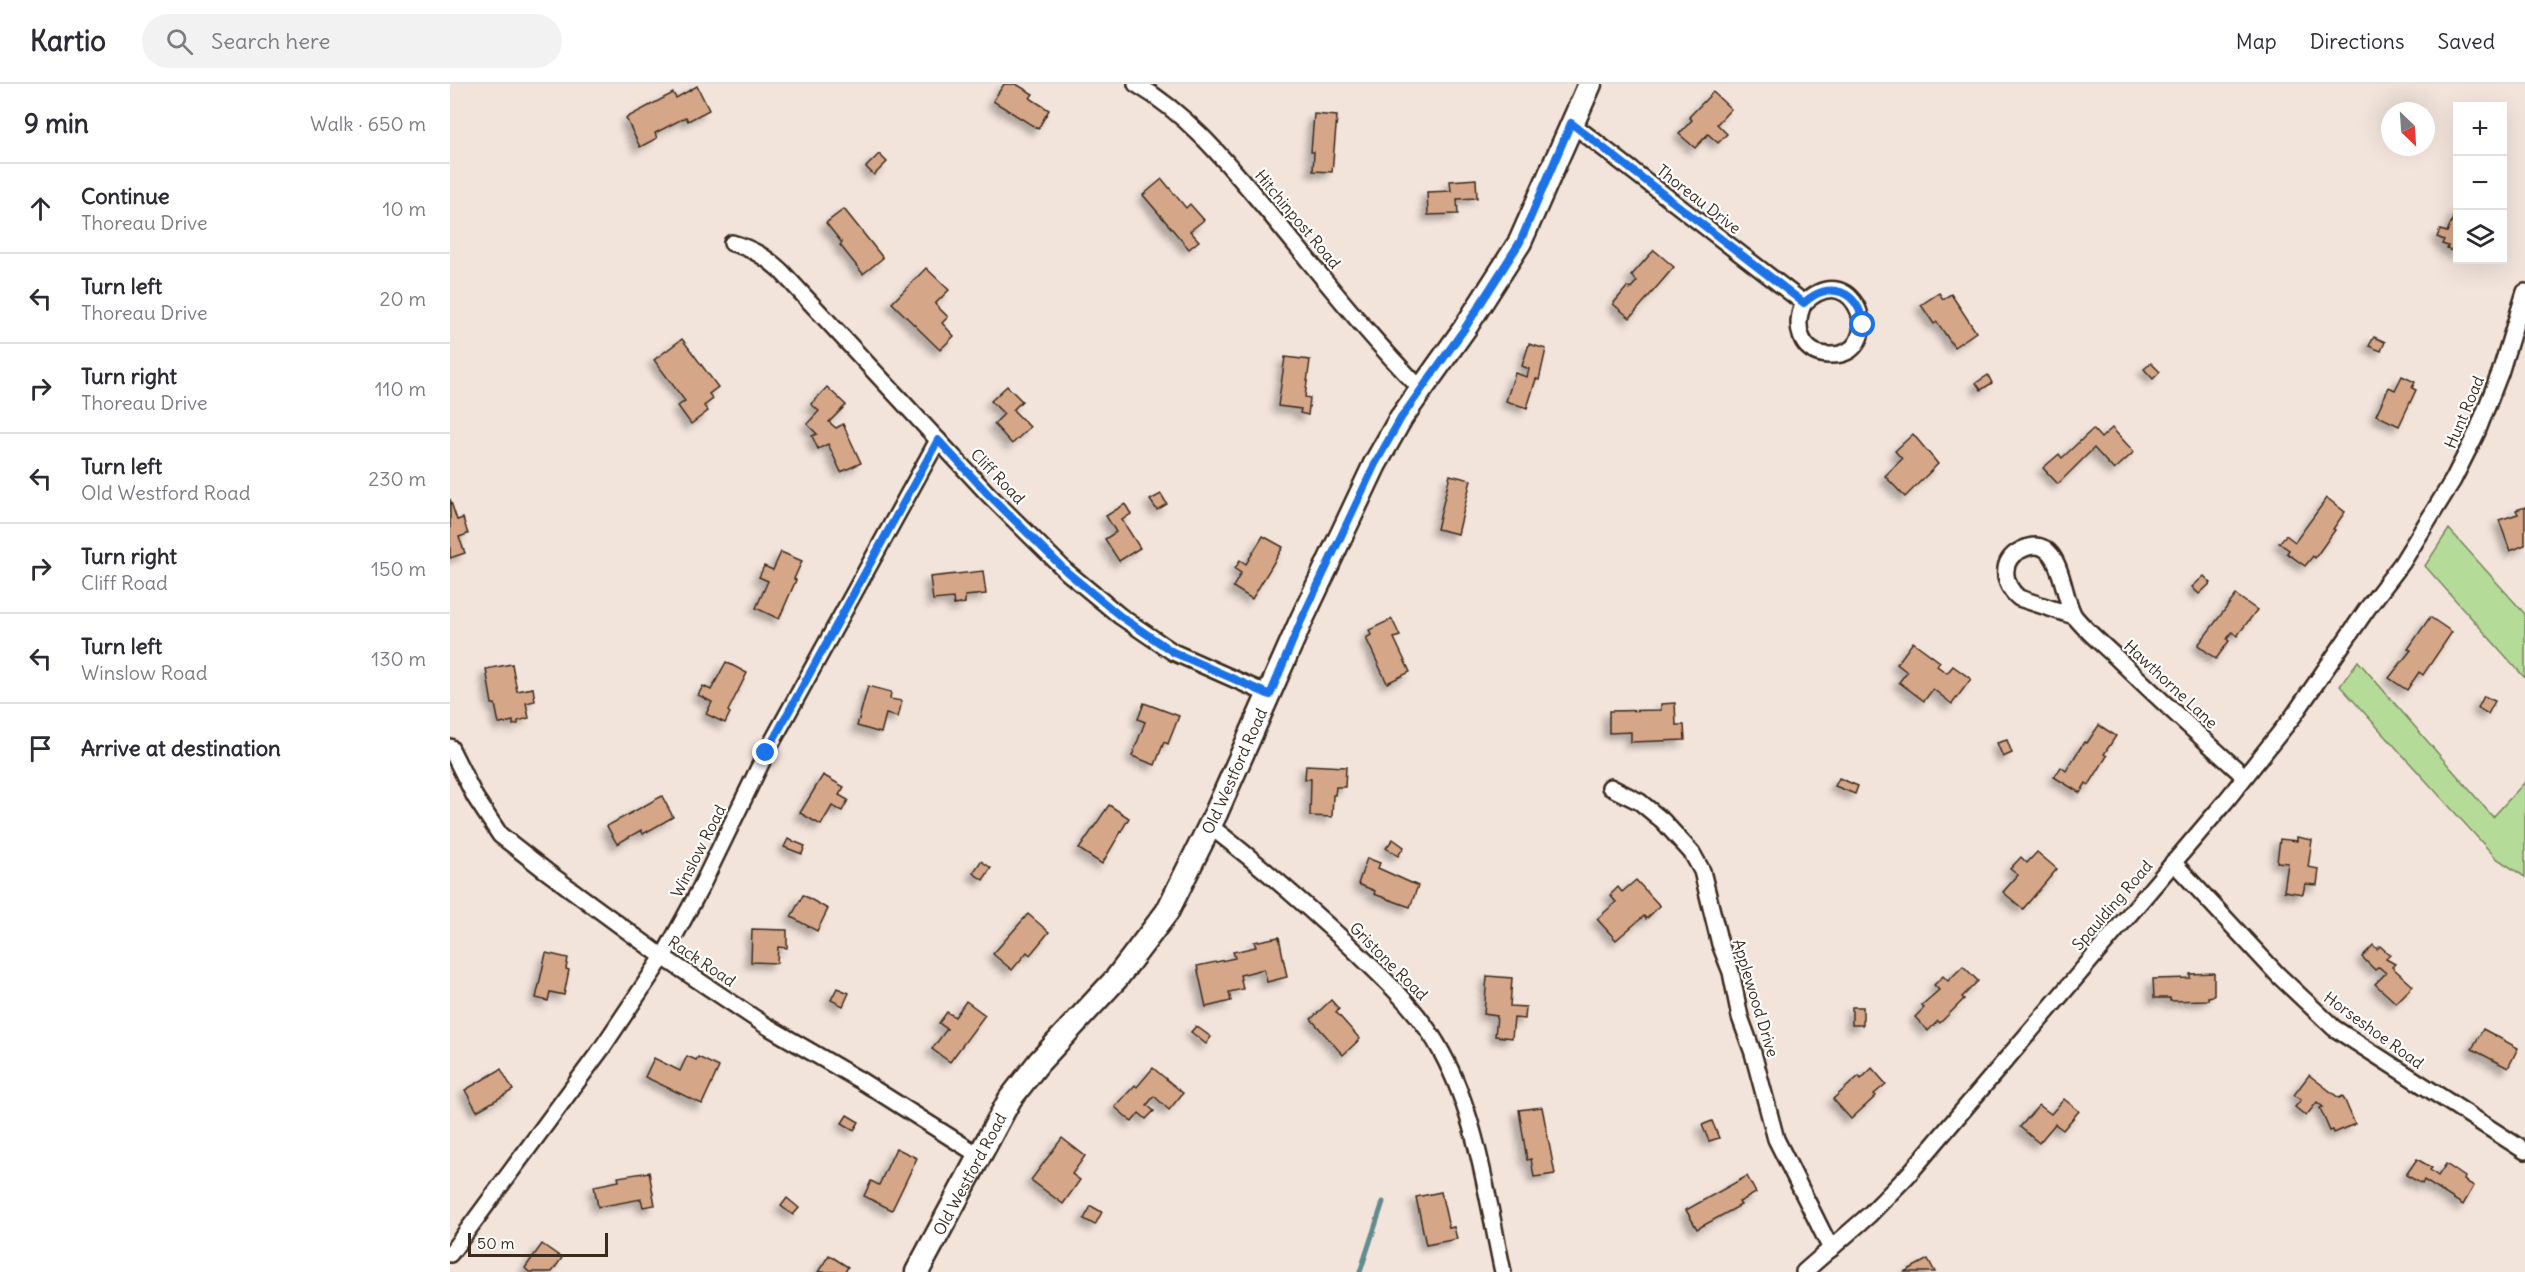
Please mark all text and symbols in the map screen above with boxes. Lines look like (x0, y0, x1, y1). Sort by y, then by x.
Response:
search box (142, 14, 562, 68)
text: Kartio (30, 23, 106, 59)
icon: search (163, 25, 196, 58)
text: Search here (211, 27, 330, 55)
text: Map (2236, 28, 2277, 55)
text: Directions (2310, 28, 2404, 55)
text: Saved (2437, 28, 2495, 55)
north arrow (2381, 102, 2435, 156)
map controls (2453, 102, 2507, 264)
button: + (2453, 102, 2507, 156)
text: 9 min (24, 107, 89, 140)
text: Walk · 650 m (310, 111, 426, 136)
button: − (2453, 156, 2507, 210)
street label: Thoreau Drive (1653, 160, 1745, 238)
street label: Hitchinpost Road (1251, 166, 1345, 272)
text: Continue (81, 182, 170, 210)
icon: ahead (24, 192, 57, 225)
text: 10 m (383, 196, 426, 221)
text: Thoreau Drive (81, 210, 208, 235)
button: layers (2453, 210, 2507, 264)
text: Turn left (81, 272, 162, 300)
icon: left (24, 282, 57, 315)
text: 20 m (380, 286, 426, 311)
text: Thoreau Drive (81, 300, 208, 325)
route start (1849, 311, 1875, 337)
text: Turn right (81, 362, 177, 390)
icon: right (24, 372, 57, 405)
street label: Hunt Road (2440, 373, 2488, 451)
text: 110 m (375, 376, 426, 401)
text: Thoreau Drive (81, 390, 208, 415)
street label: Cliff Road (967, 444, 1029, 508)
text: Turn left (81, 452, 162, 480)
icon: left (24, 462, 57, 495)
text: 230 m (368, 466, 426, 491)
text: Old Westford Road (81, 480, 250, 505)
text: Turn right (81, 542, 177, 570)
icon: right (24, 552, 57, 585)
text: 150 m (371, 556, 426, 581)
text: Cliff Road (81, 570, 168, 595)
text: Turn left (81, 632, 162, 660)
street label: Hawthorne Lane (2120, 636, 2222, 732)
icon: left (24, 642, 57, 675)
text: 130 m (371, 646, 426, 671)
text: Winslow Road (81, 660, 207, 685)
street label: Old Westford Road (1197, 705, 1271, 837)
icon: arrive (24, 732, 57, 765)
text: Arrive at destination (81, 734, 281, 762)
route end (752, 739, 778, 765)
street label: Winslow Road (666, 801, 730, 901)
street label: Spaulding Road (2068, 856, 2156, 954)
street label: Gristone Road (1346, 918, 1432, 1004)
street label: Rack Road (665, 931, 739, 991)
street label: Applewood Drive (1729, 937, 1783, 1059)
street label: Horseshoe Road (2320, 987, 2428, 1073)
street label: Old Westford Road (929, 1110, 1010, 1239)
scale bar (468, 1230, 608, 1258)
text: 50 m (477, 1233, 515, 1253)

